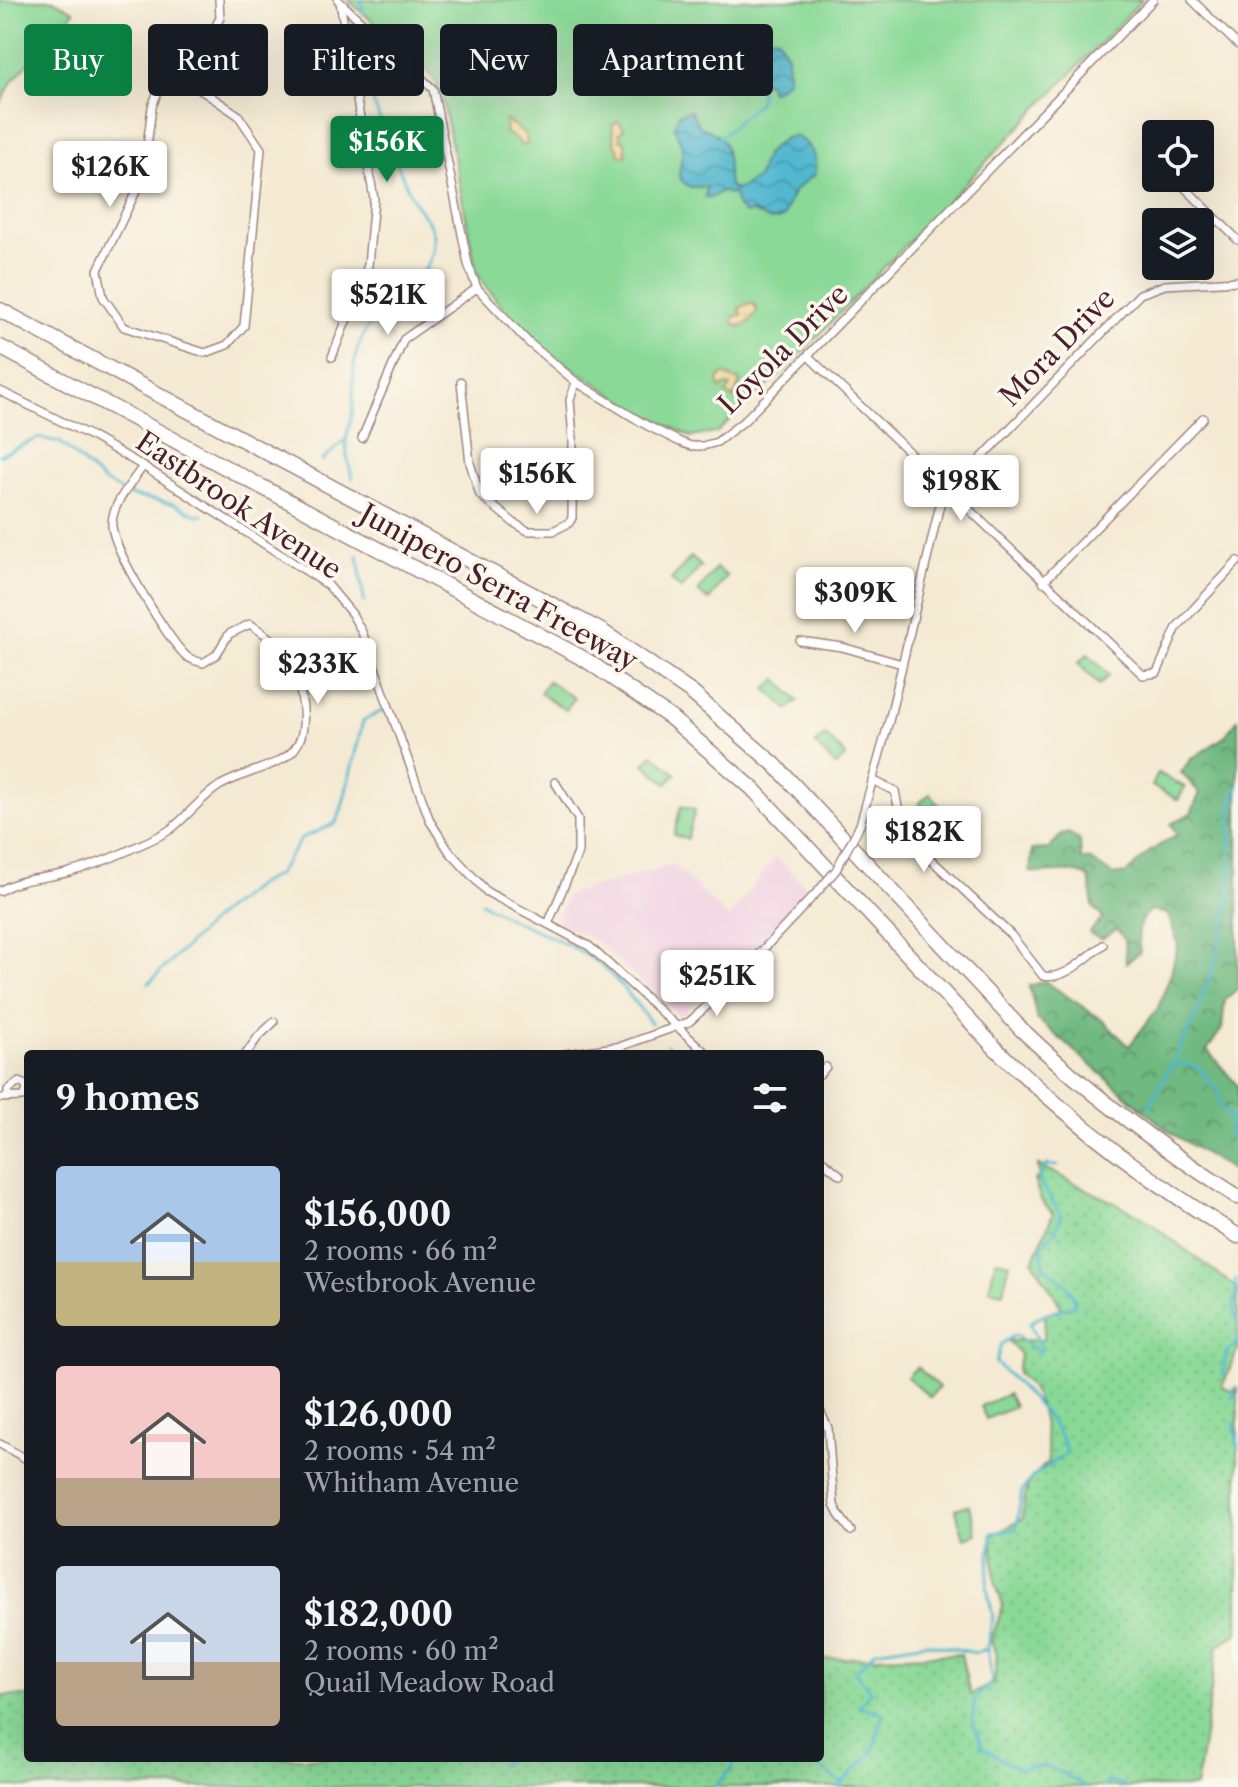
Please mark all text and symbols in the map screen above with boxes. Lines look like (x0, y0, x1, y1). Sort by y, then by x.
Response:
chip: Buy (24, 24, 132, 96)
chip: Rent (148, 24, 268, 96)
chip: Filters (284, 24, 424, 96)
chip: New (440, 24, 557, 96)
chip: Apartment (573, 24, 773, 96)
pin: $156K (331, 116, 443, 184)
map controls (1142, 120, 1214, 280)
button: locate (1142, 120, 1214, 192)
text: $156K (349, 126, 425, 158)
pin: $126K (54, 141, 166, 209)
text: $126K (71, 151, 149, 183)
button: layers (1142, 208, 1214, 280)
pin: $521K (332, 269, 444, 337)
street label: Loyola Drive (711, 277, 855, 421)
text: $521K (350, 279, 426, 311)
street label: Mora Drive (992, 281, 1122, 413)
street label: Eastbrook Avenue (130, 424, 348, 586)
pin: $156K (481, 448, 593, 516)
pin: $198K (905, 455, 1017, 523)
text: $156K (499, 458, 575, 490)
text: $198K (922, 465, 1000, 497)
street label: Junipero Serra Freeway (351, 495, 644, 678)
pin: $309K (799, 567, 911, 635)
text: $309K (814, 577, 896, 609)
pin: $233K (262, 638, 374, 706)
text: $233K (278, 648, 358, 680)
pin: $182K (868, 806, 980, 874)
text: $182K (885, 816, 963, 848)
pin: $251K (661, 950, 773, 1018)
text: $251K (679, 960, 755, 992)
icon: filters (748, 1076, 792, 1120)
text: 9 homes (56, 1077, 200, 1119)
text: $156,000 (304, 1193, 451, 1235)
icon: home (120, 1198, 216, 1294)
text: 2 rooms · 66 m² (304, 1235, 497, 1267)
text: Westbrook Avenue (304, 1267, 536, 1299)
text: $126,000 (304, 1393, 453, 1435)
icon: home (120, 1398, 216, 1494)
text: 2 rooms · 54 m² (304, 1435, 496, 1467)
text: Whitham Avenue (304, 1467, 519, 1499)
text: $182,000 (304, 1593, 453, 1635)
icon: home (120, 1598, 216, 1694)
text: 2 rooms · 60 m² (304, 1635, 499, 1667)
text: Quail Meadow Road (304, 1667, 555, 1699)

